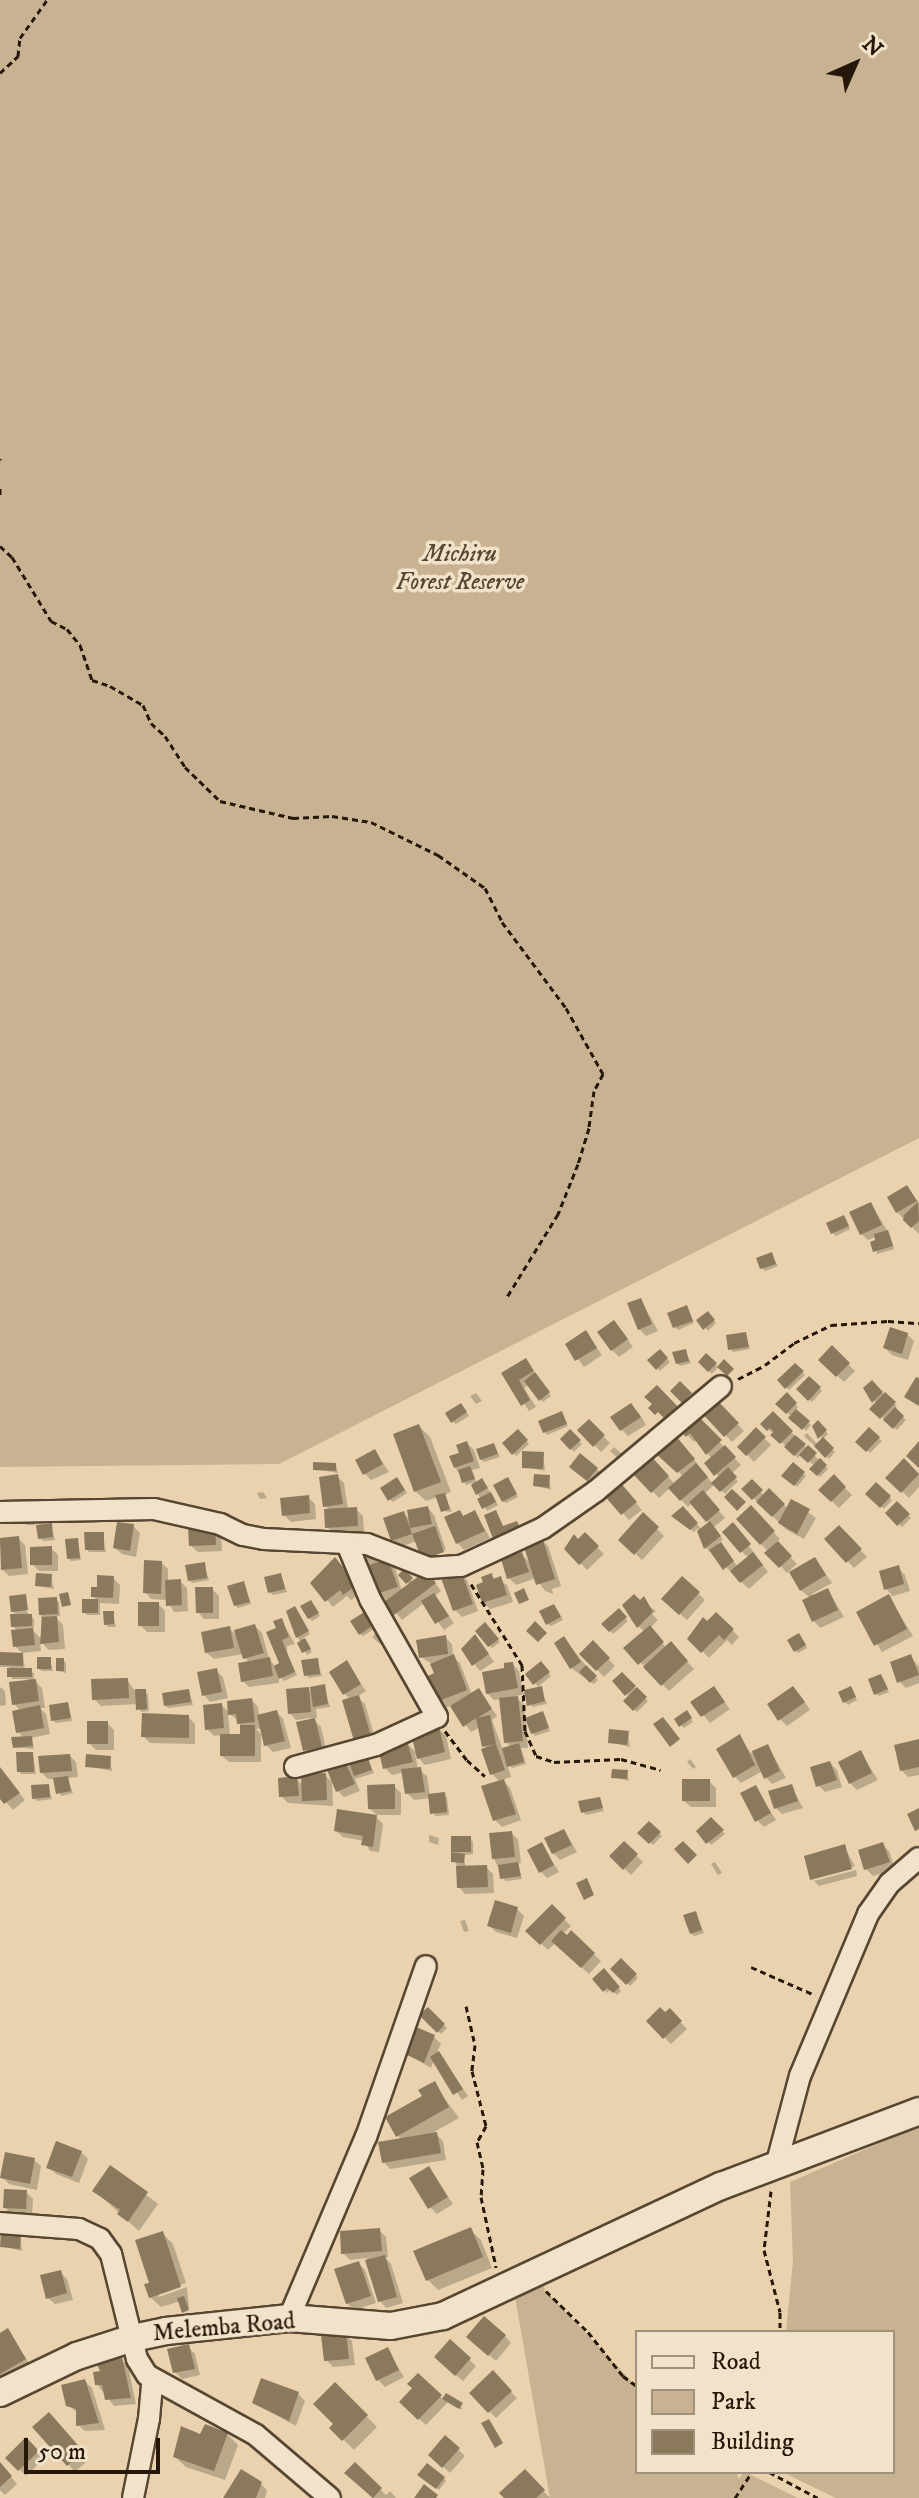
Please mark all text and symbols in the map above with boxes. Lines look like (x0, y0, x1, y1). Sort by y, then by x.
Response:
north arrow (815, 24, 895, 104)
text: N (856, 31, 888, 63)
park label: Michiru Forest Reserve (396, 541, 524, 597)
street label: Melemba Road (152, 2307, 296, 2349)
legend (635, 2330, 895, 2474)
text: Road (711, 2347, 761, 2377)
text: Park (711, 2387, 756, 2417)
scale bar (28, 2422, 164, 2472)
text: Building (711, 2427, 794, 2457)
text: 50 m (38, 2437, 86, 2467)

